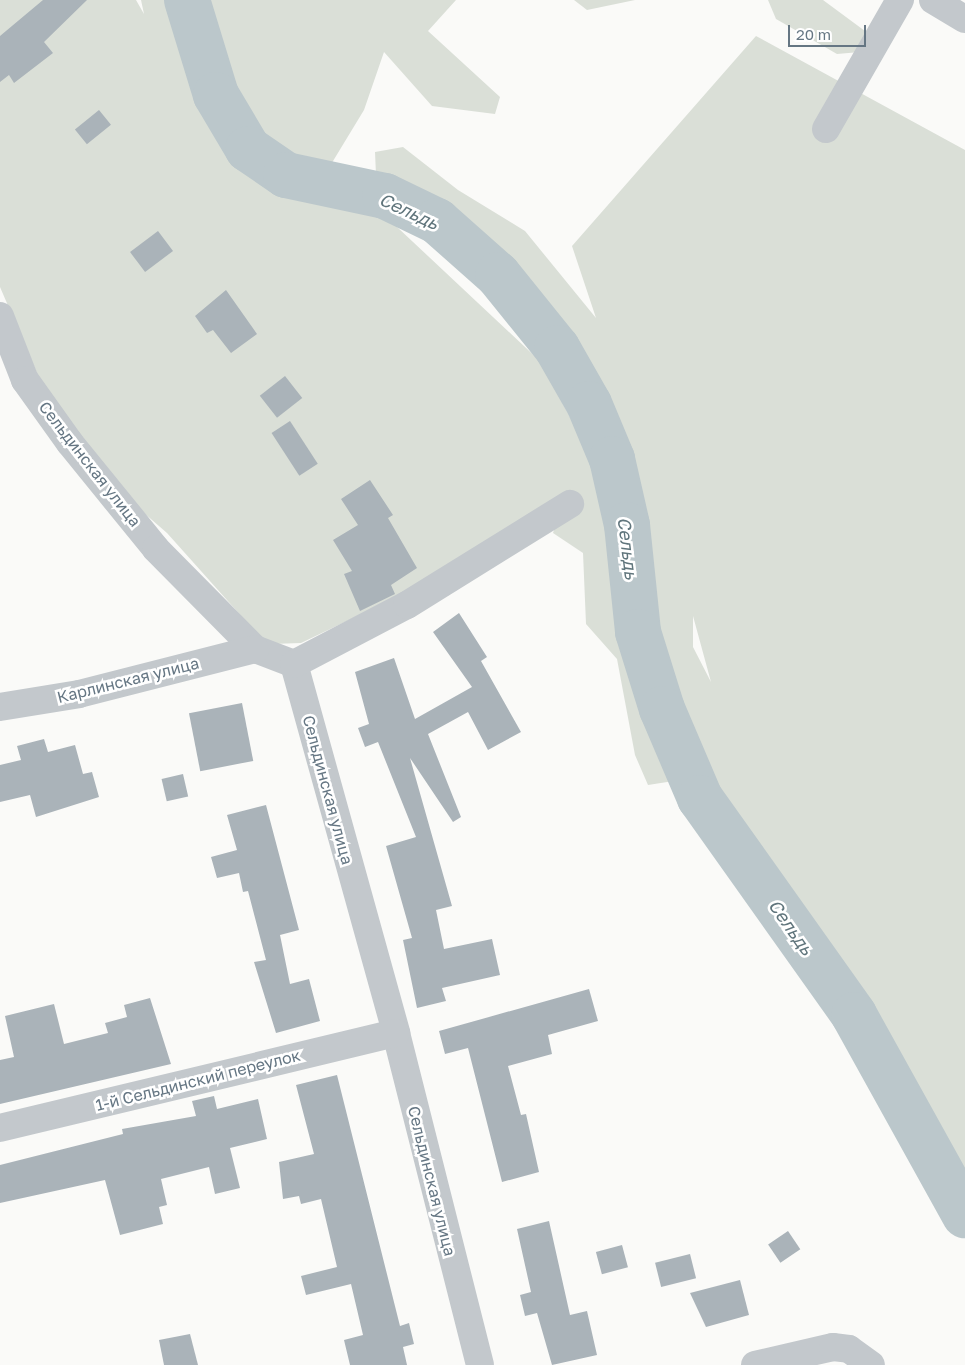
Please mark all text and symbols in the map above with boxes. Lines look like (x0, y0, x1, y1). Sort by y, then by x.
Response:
scale bar (790, 15, 868, 47)
text: 20 m (796, 25, 831, 43)
water label: Сельдь (376, 188, 442, 234)
street label: Сельдинская улица (35, 398, 145, 530)
water label: Сельдь (613, 516, 643, 580)
street label: Карлинская улица (55, 653, 201, 707)
street label: Сельдинская улица (299, 713, 357, 867)
water label: Сельдь (764, 895, 818, 959)
street label: 1-й Сельдинский переулок (94, 1045, 302, 1115)
street label: Сельдинская улица (404, 1104, 460, 1258)

